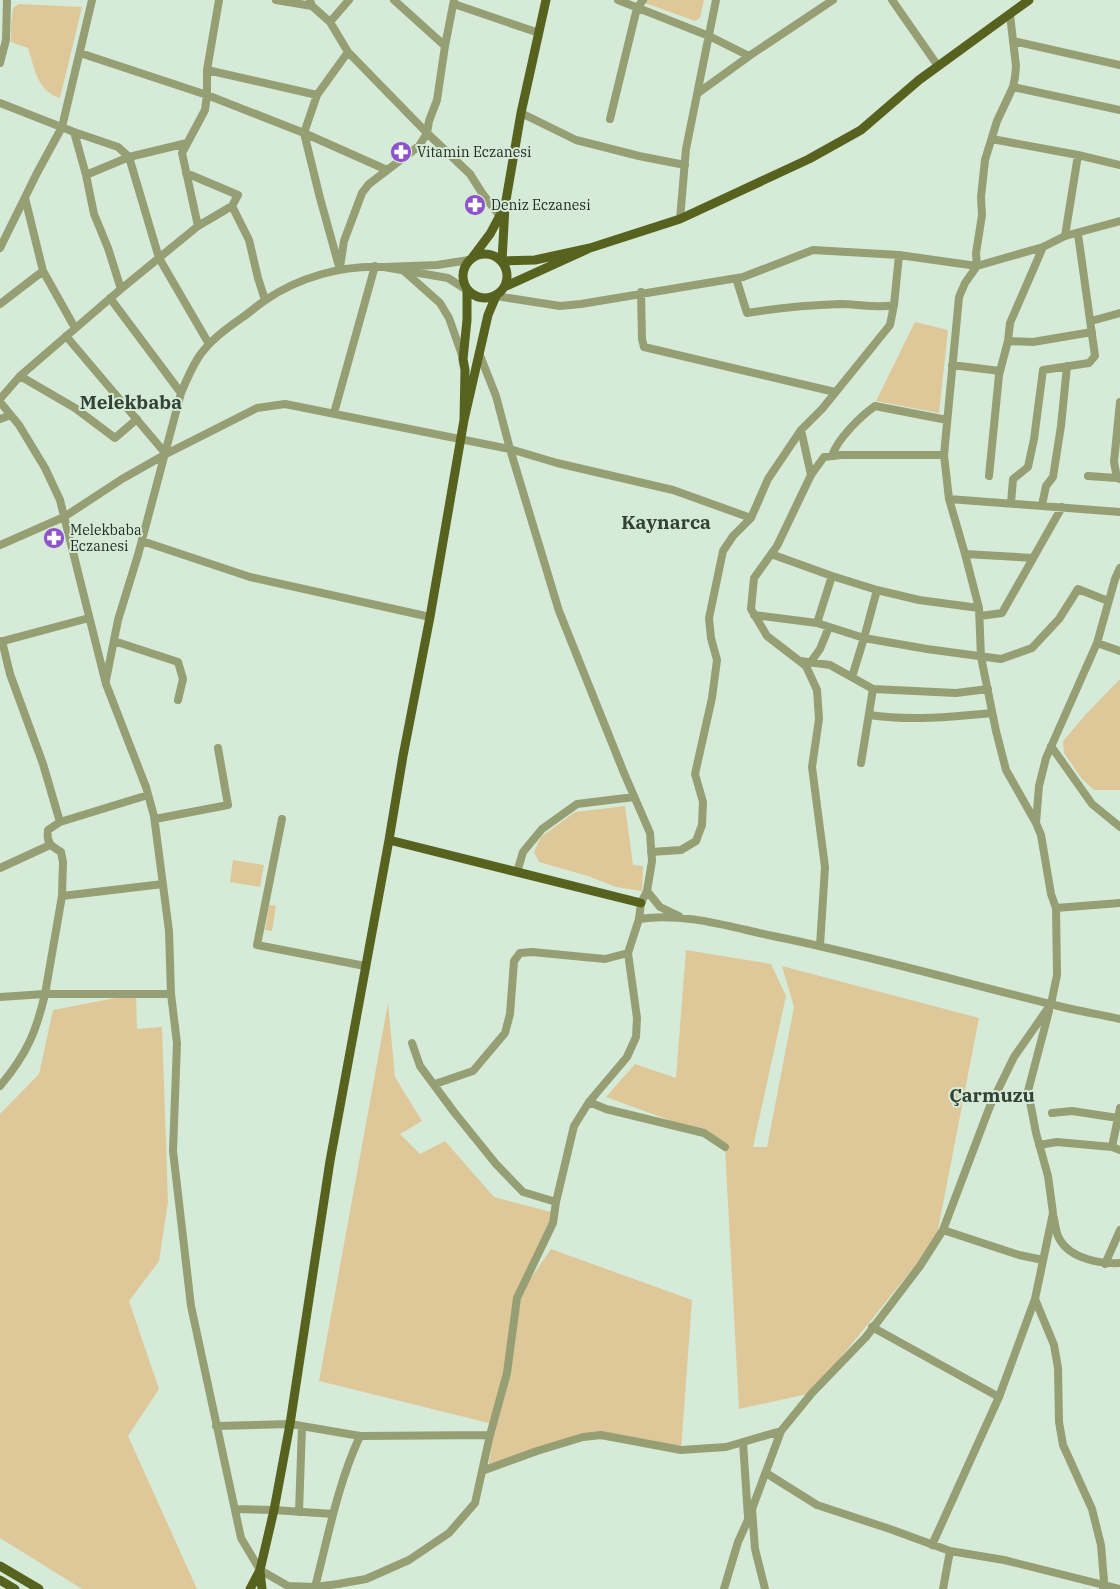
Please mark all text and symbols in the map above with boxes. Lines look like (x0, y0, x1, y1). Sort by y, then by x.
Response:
pharmacy icon: Vitamin Eczanesi (389, 140, 413, 164)
place label: Vitamin Eczanesi (417, 143, 531, 161)
pharmacy icon: Deniz Eczanesi (463, 193, 487, 217)
place label: Deniz Eczanesi (491, 196, 591, 214)
district label: Melekbaba (80, 390, 182, 414)
district label: Kaynarca (621, 510, 711, 534)
place label: Melekbaba Eczanesi (70, 521, 142, 555)
pharmacy icon: Melekbaba Eczanesi (42, 526, 66, 550)
district label: Çarmuzu (949, 1083, 1035, 1107)

